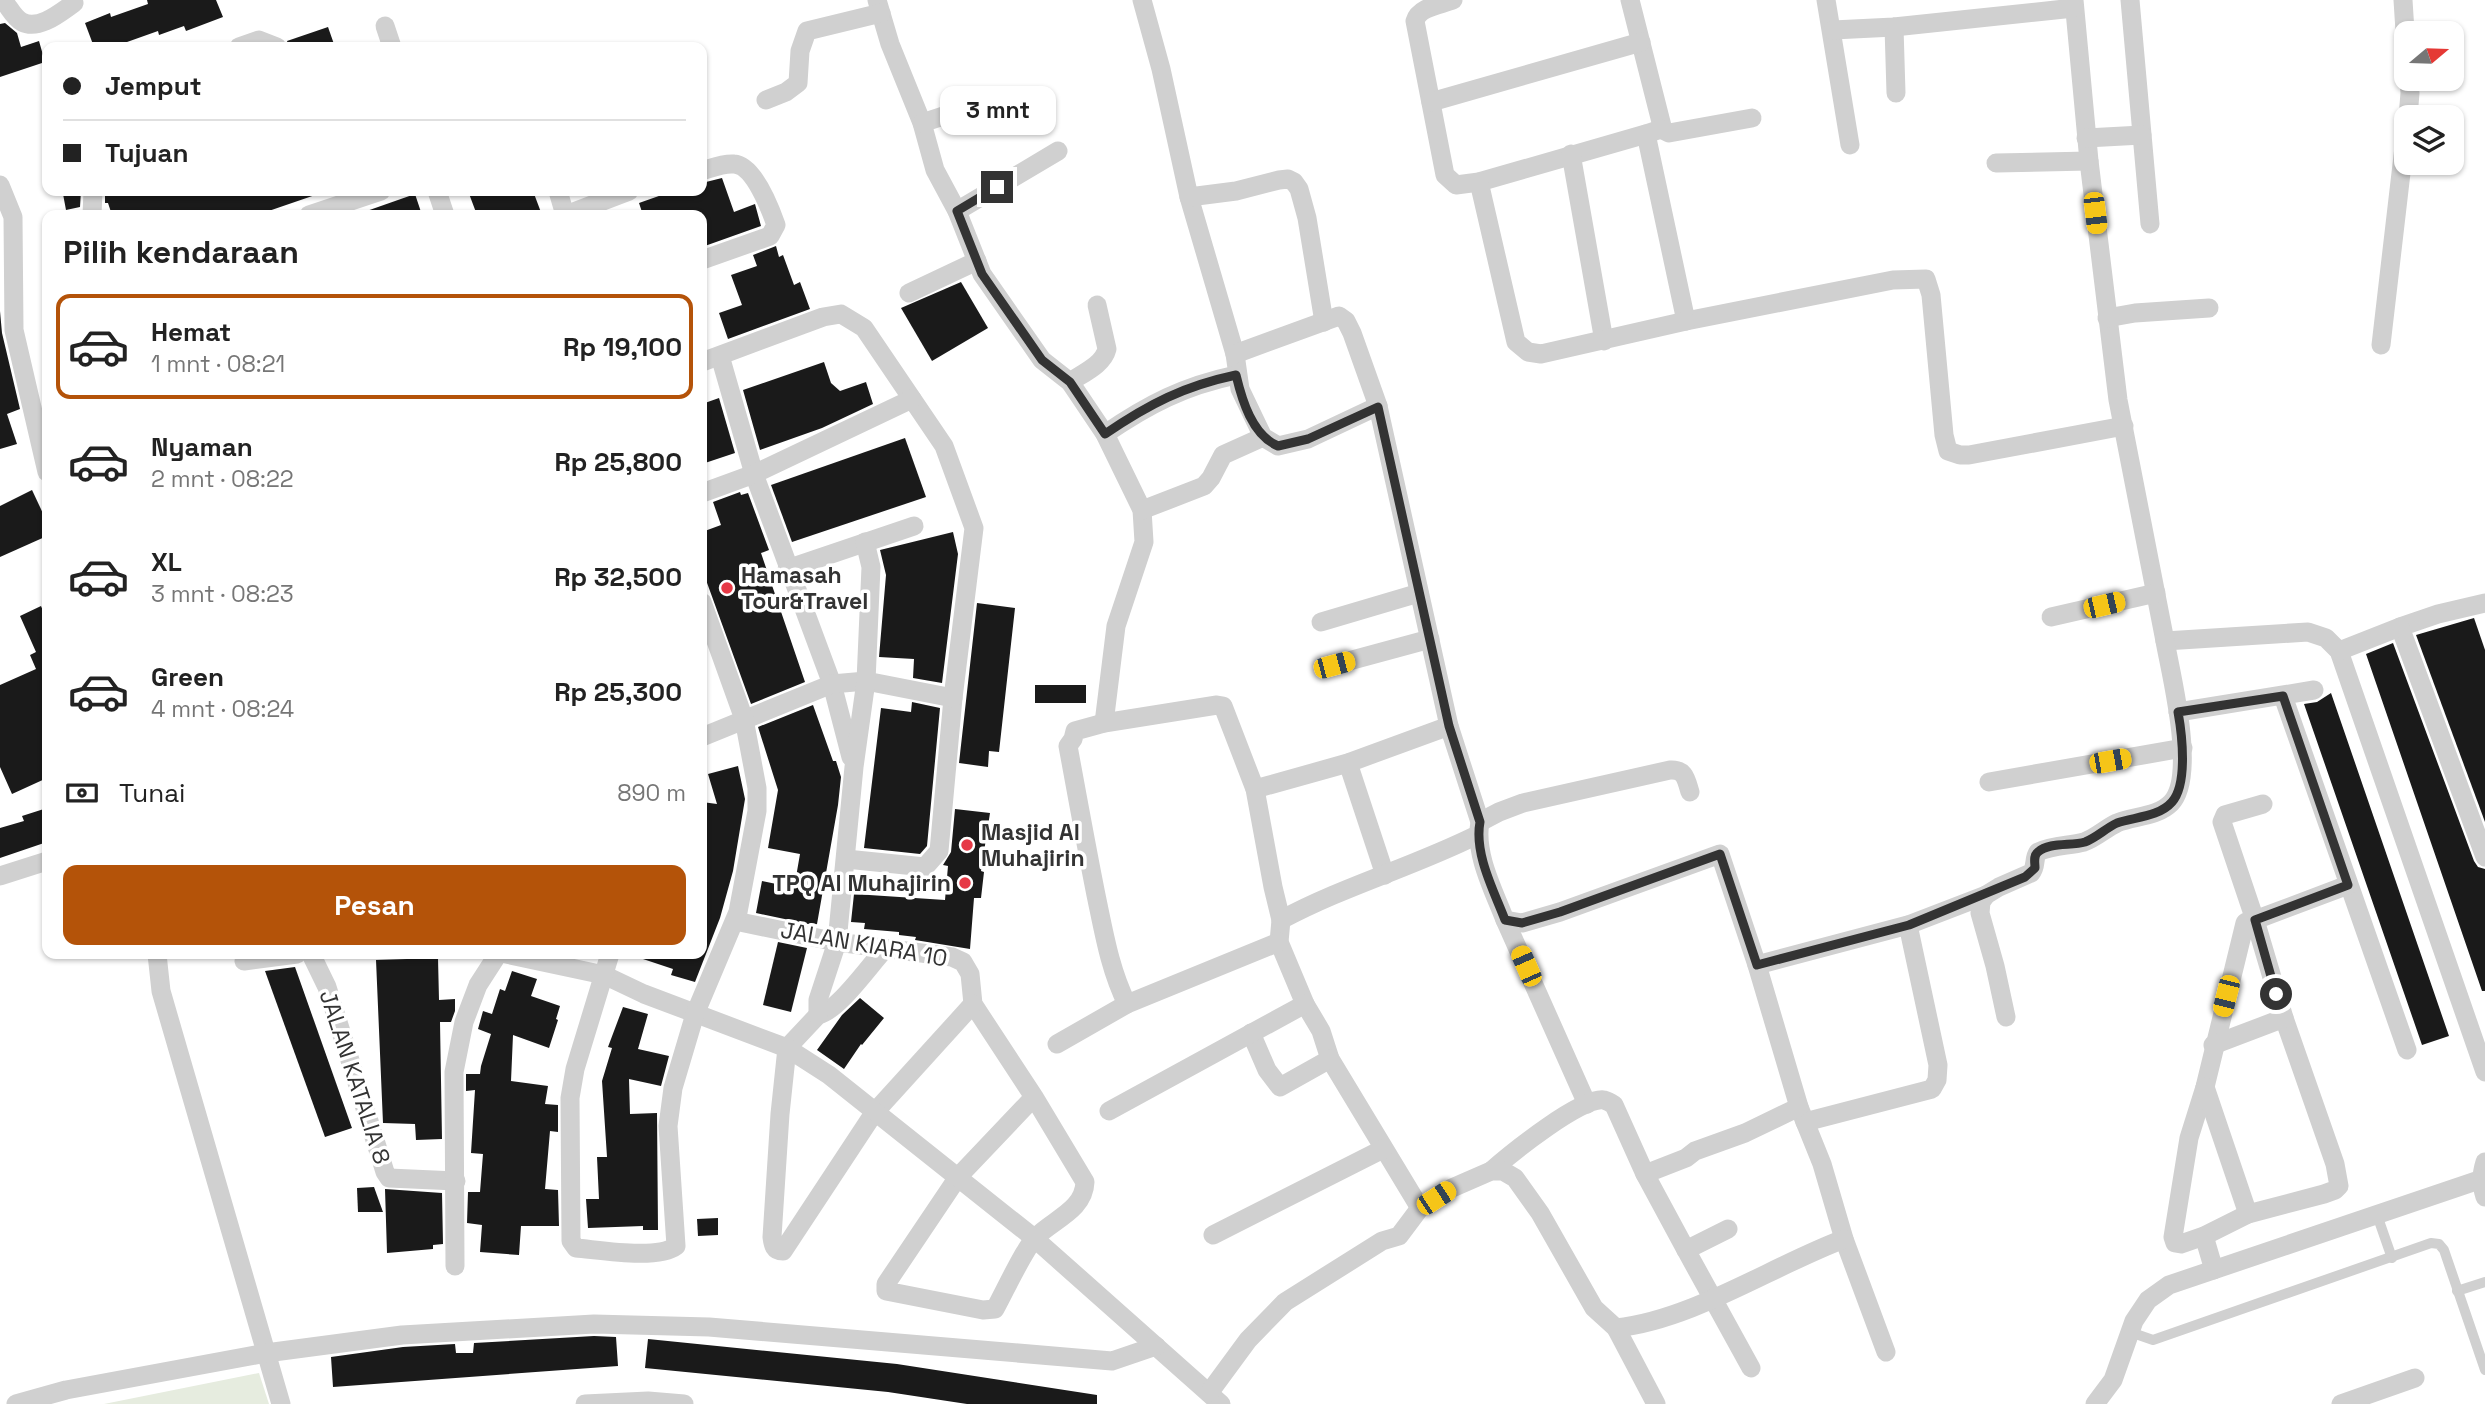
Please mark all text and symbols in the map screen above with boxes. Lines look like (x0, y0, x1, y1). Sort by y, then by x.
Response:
north arrow (2394, 21, 2464, 91)
map controls (2394, 21, 2464, 175)
text: Jemput (105, 69, 202, 103)
callout: 3 mnt (939, 86, 1055, 134)
text: 3 mnt (966, 95, 1030, 125)
button: layers (2394, 105, 2464, 175)
text: Tujuan (105, 136, 188, 170)
route end (981, 171, 1013, 203)
car (2083, 191, 2108, 235)
text: Pilih kendaraan (63, 232, 299, 272)
icon: car (67, 315, 130, 378)
text: Hemat (151, 315, 231, 349)
text: Rp 19,100 (563, 330, 682, 364)
text: 1 mnt · 08:21 (151, 349, 285, 379)
icon: car (67, 430, 130, 493)
text: Nyaman (151, 430, 253, 464)
text: Rp 25,800 (554, 445, 682, 479)
text: 2 mnt · 08:22 (151, 464, 294, 494)
icon: car (67, 545, 130, 608)
text: XL (151, 545, 182, 579)
text: Rp 32,500 (554, 560, 682, 594)
place label: Hamasah Tour&Travel (741, 560, 868, 616)
text: 3 mnt · 08:23 (151, 579, 294, 609)
marker: Hamasah Tour&Travel (719, 580, 735, 596)
car (2082, 590, 2127, 620)
car (1311, 649, 1358, 681)
icon: car (67, 660, 130, 723)
text: Green (151, 660, 224, 694)
text: Rp 25,300 (554, 675, 682, 709)
text: 4 mnt · 08:24 (151, 694, 294, 724)
car (2088, 747, 2133, 775)
icon: cash (63, 774, 101, 812)
text: Tunai (119, 776, 185, 810)
text: 890 m (617, 778, 686, 808)
place label: Masjid Al Muhajirin (981, 817, 1085, 873)
marker: Masjid Al Muhajirin (959, 837, 975, 853)
button: Pesan (63, 865, 686, 945)
place label: TPQ Al Muhajirin (772, 868, 951, 898)
marker: TPQ Al Muhajirin (957, 875, 973, 891)
street label: JALAN KIARA 10 (778, 915, 950, 973)
car (1508, 943, 1545, 989)
car (2211, 973, 2242, 1019)
route start (2260, 978, 2292, 1010)
street label: JALAN KATALIA 8 (313, 986, 397, 1168)
car (1413, 1178, 1460, 1218)

